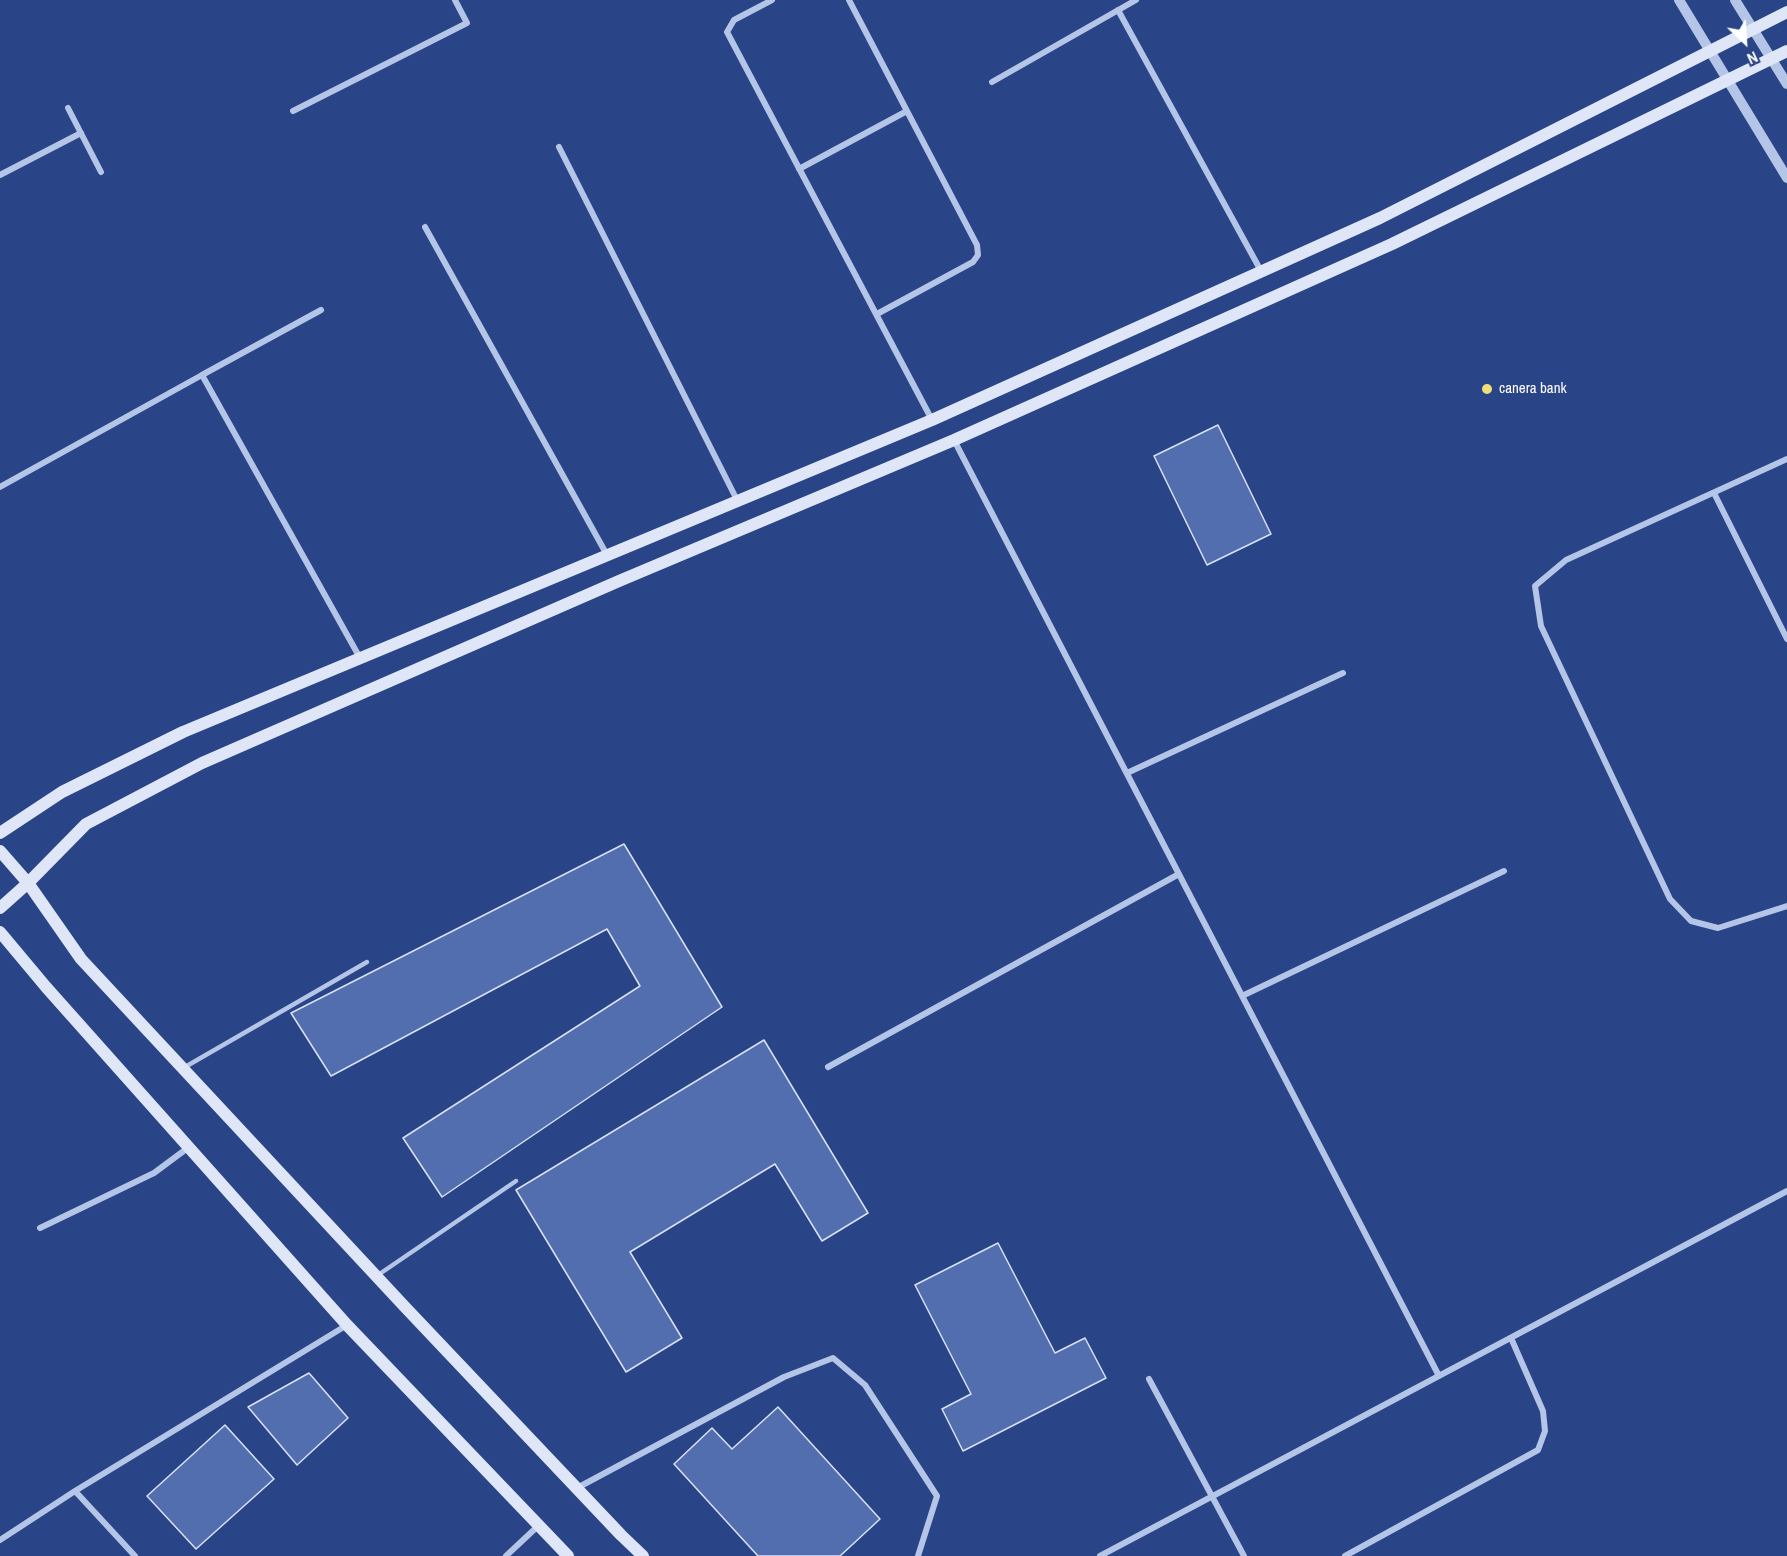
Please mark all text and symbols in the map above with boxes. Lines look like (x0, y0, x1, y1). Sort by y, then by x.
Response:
north arrow (1715, 12, 1775, 72)
text: N (1744, 46, 1762, 70)
place label: canera bank (1499, 380, 1567, 398)
marker: canera bank (1480, 382, 1494, 396)

